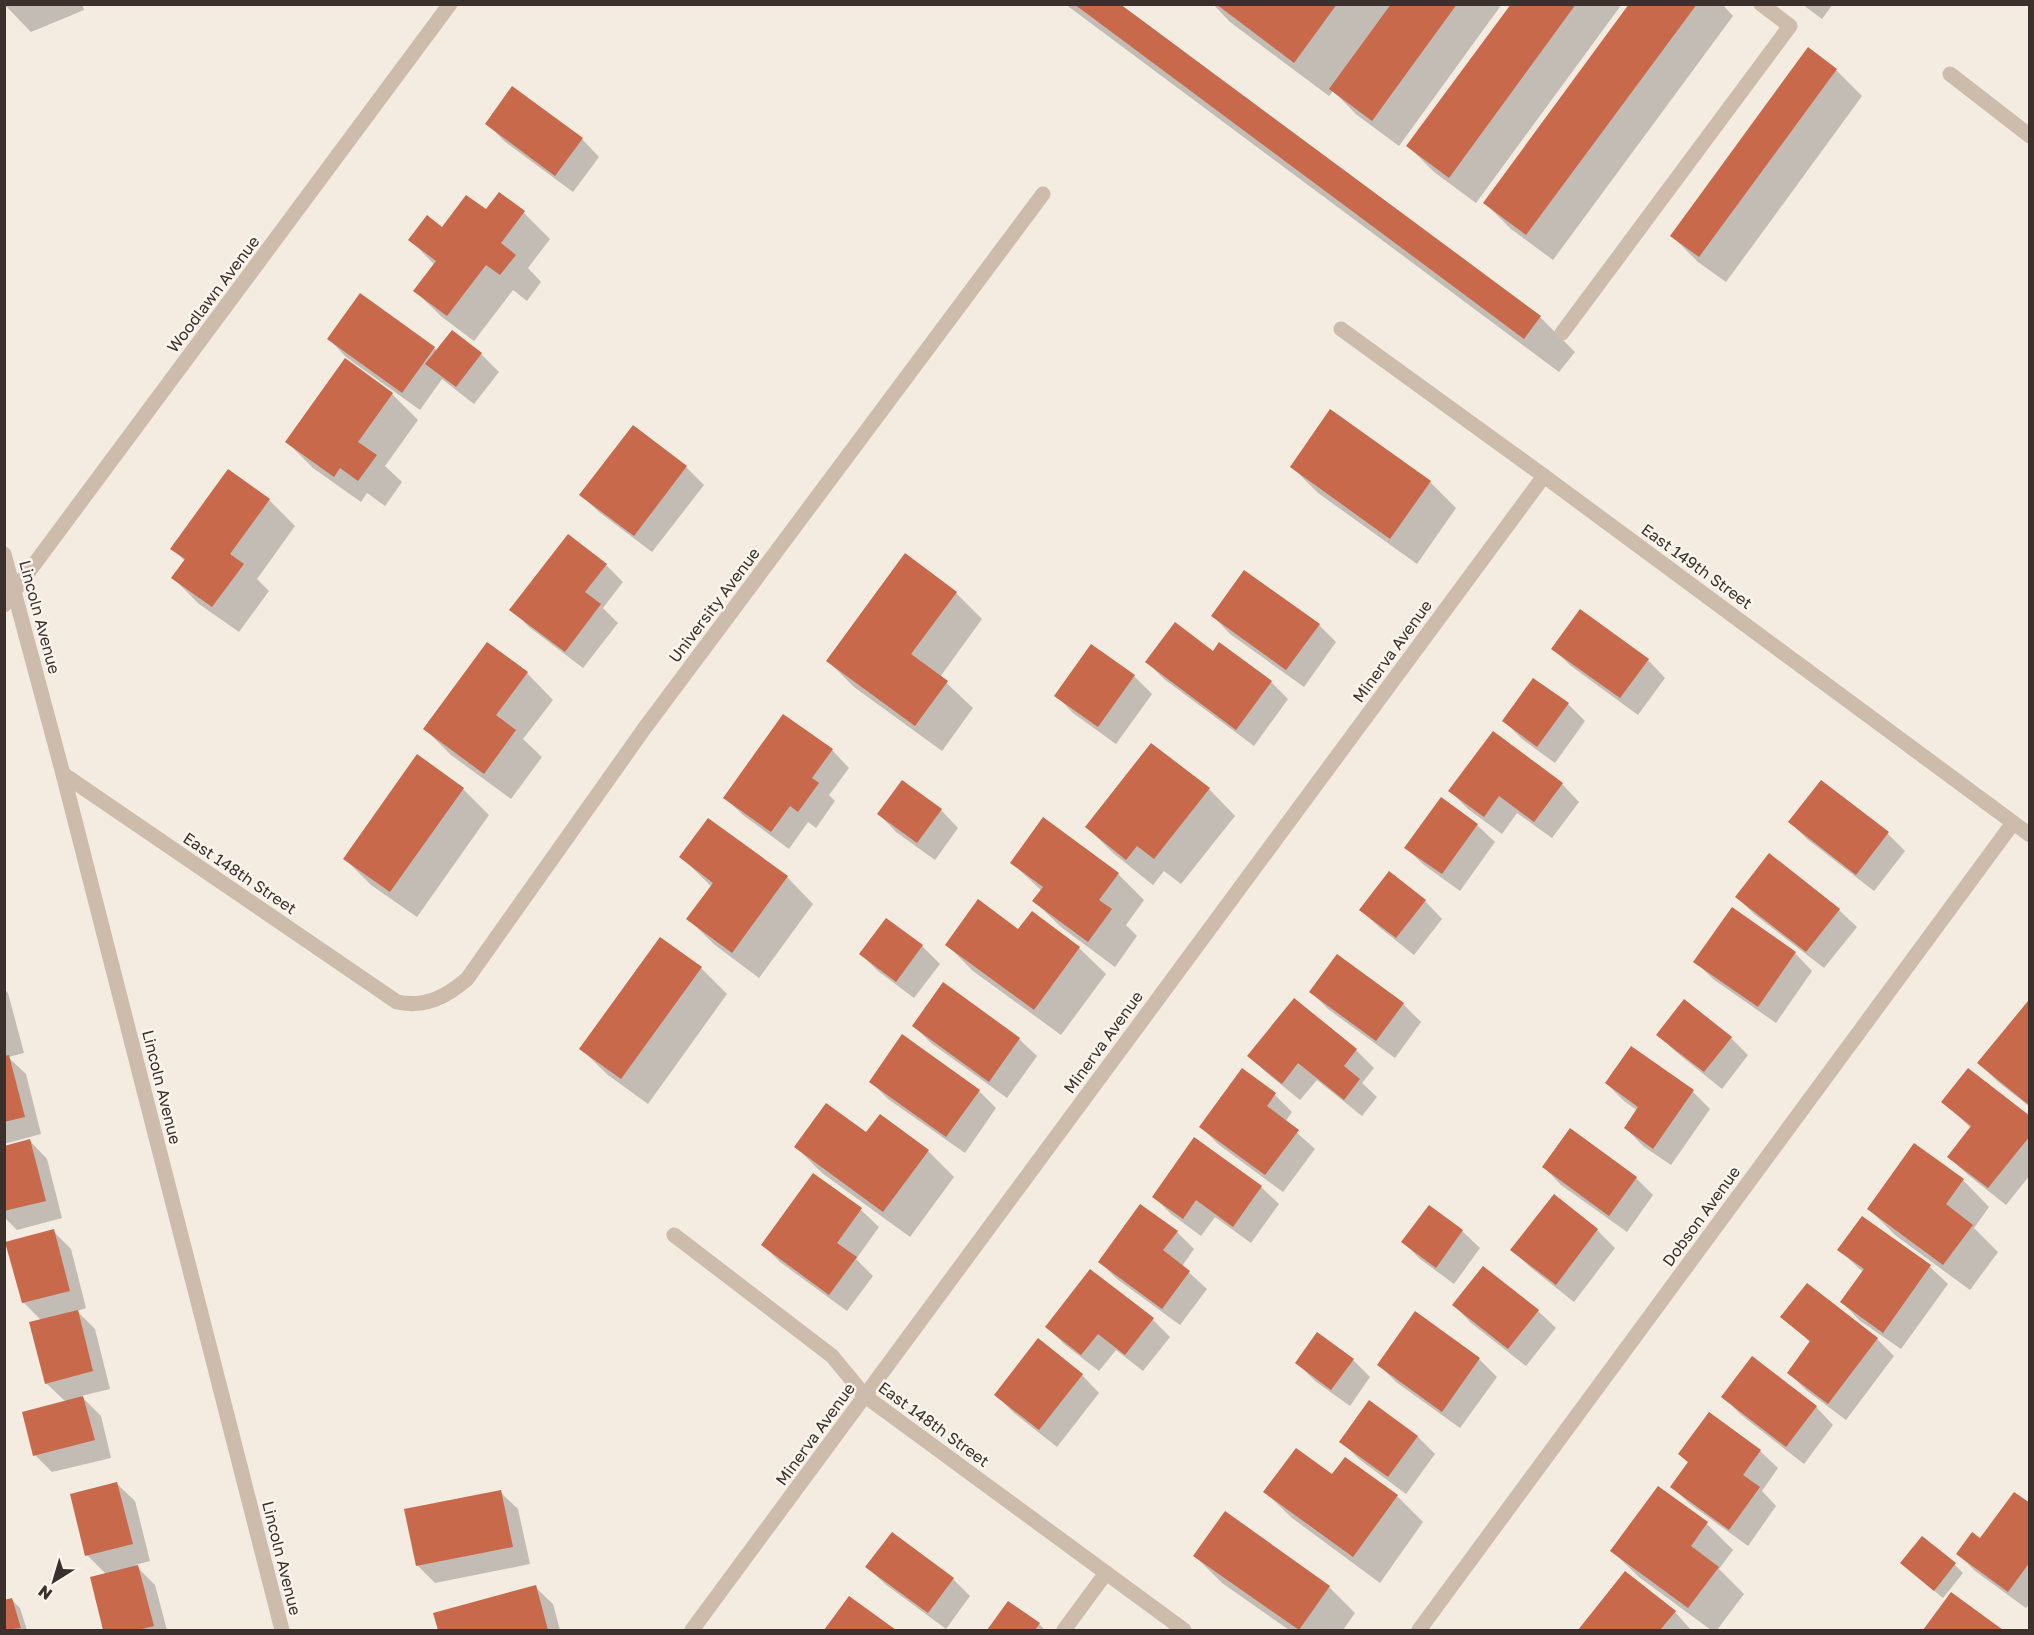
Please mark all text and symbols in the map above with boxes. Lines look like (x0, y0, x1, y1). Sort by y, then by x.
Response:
street label: Woodlawn Avenue (163, 232, 263, 356)
street label: East 149th Street (1638, 519, 1756, 613)
street label: University Avenue (664, 544, 764, 666)
street label: Lincoln Avenue (15, 558, 65, 676)
street label: Minerva Avenue (1348, 596, 1436, 706)
street label: East 148th Street (180, 828, 300, 918)
street label: Minerva Avenue (1059, 987, 1147, 1097)
street label: Lincoln Avenue (138, 1028, 186, 1146)
street label: Dobson Avenue (1658, 1162, 1744, 1270)
street label: East 148th Street (875, 1377, 993, 1471)
street label: Minerva Avenue (771, 1379, 859, 1489)
street label: Lincoln Avenue (258, 1499, 306, 1617)
north arrow (24, 1551, 84, 1611)
text: N (34, 1581, 56, 1605)

